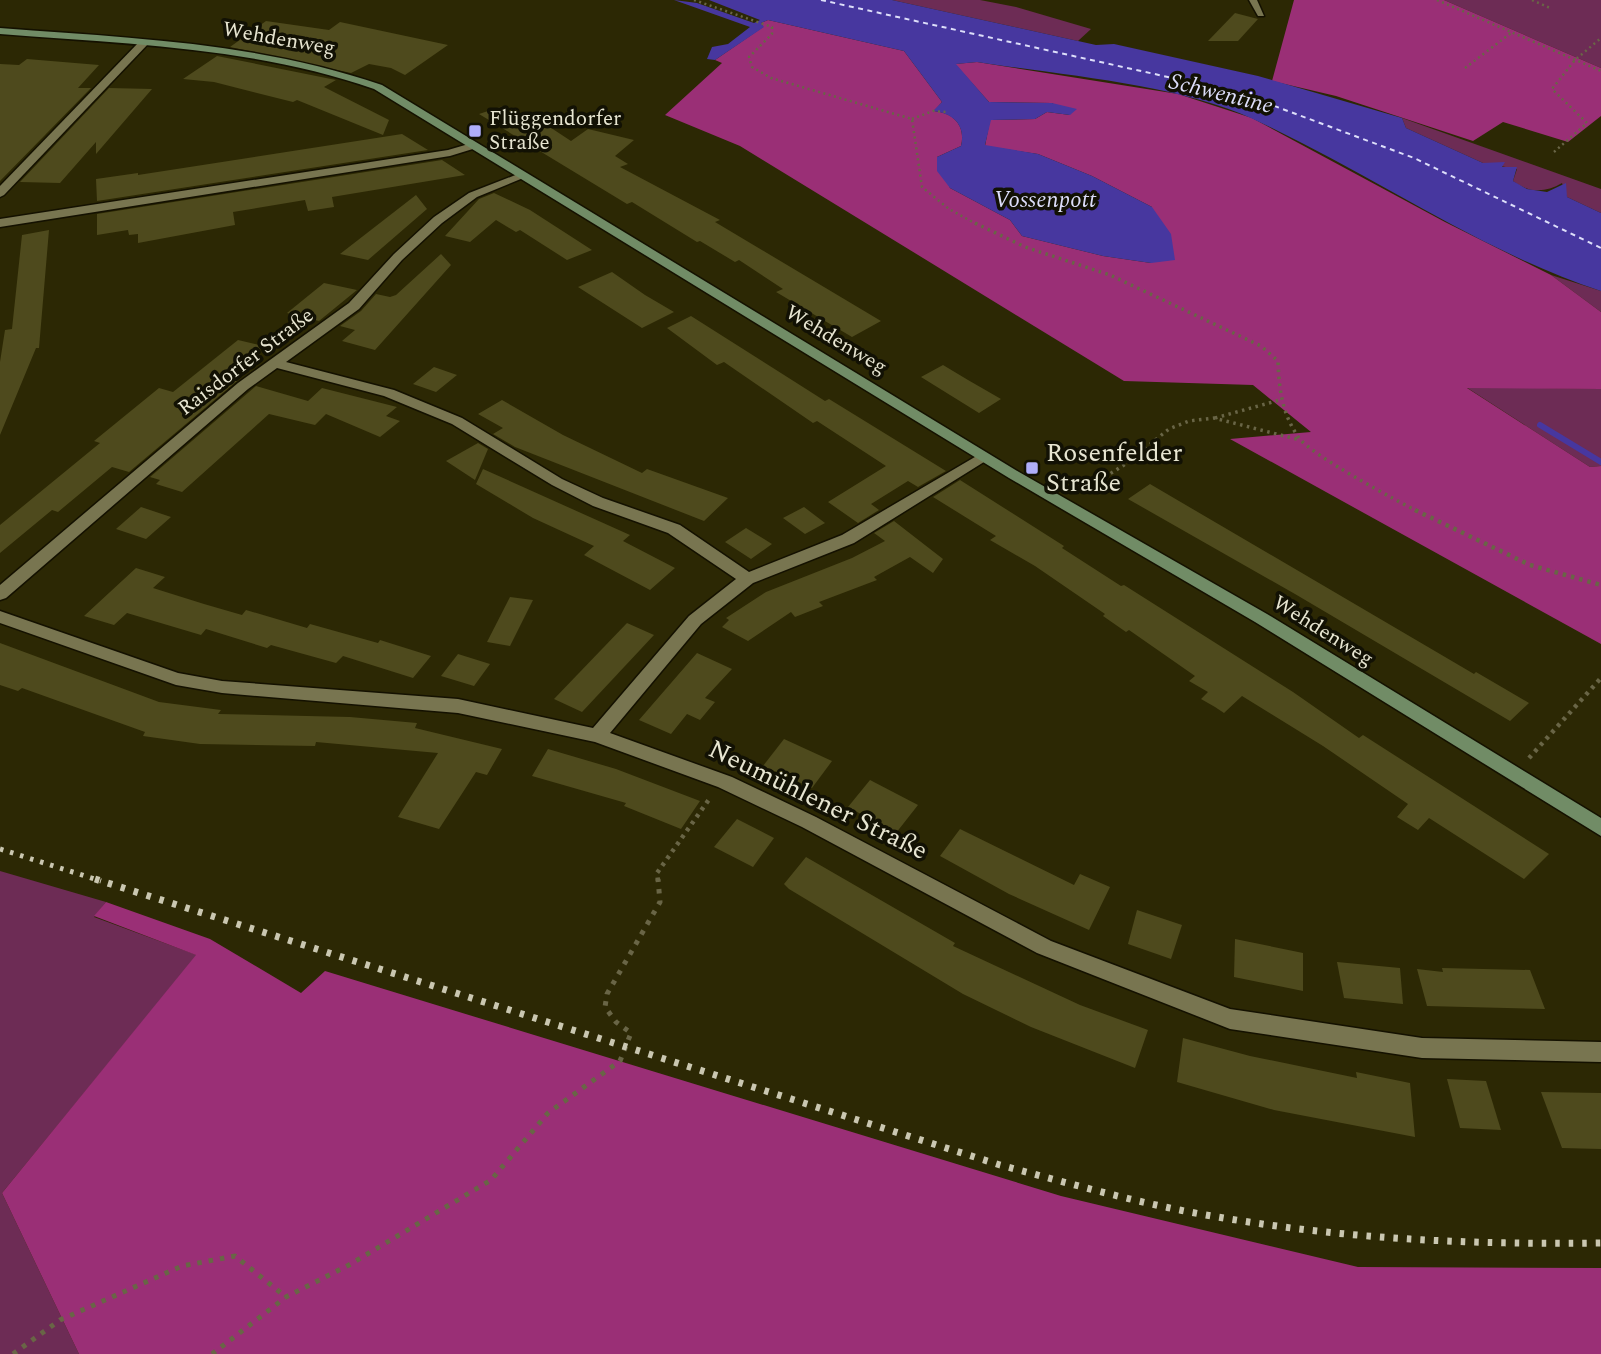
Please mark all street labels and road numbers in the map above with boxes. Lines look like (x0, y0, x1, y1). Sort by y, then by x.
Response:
street label: Wehdenweg (220, 13, 338, 65)
street label: Wehdenweg (779, 297, 893, 383)
street label: Raisdorfer Straße (171, 300, 321, 424)
street label: Wehdenweg (1266, 587, 1380, 675)
street label: Neumühlener Straße (701, 729, 935, 871)

